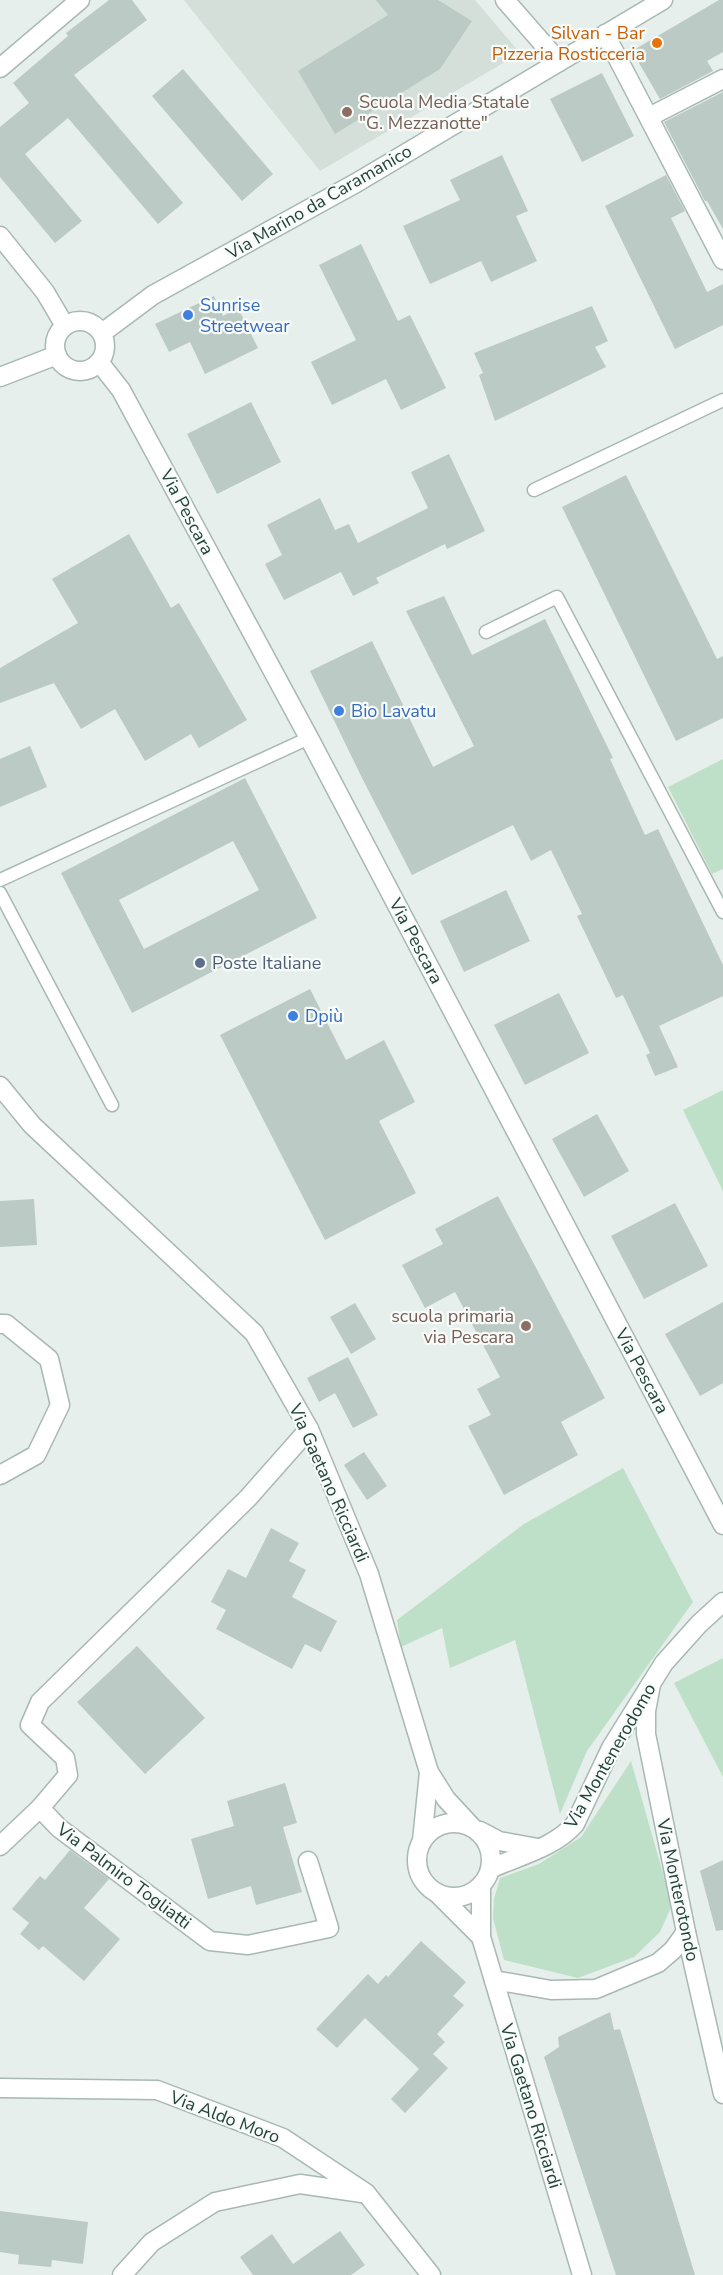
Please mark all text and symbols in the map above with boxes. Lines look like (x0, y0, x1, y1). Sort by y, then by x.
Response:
place label: Silvan - Bar Pizzeria Rosticceria (492, 21, 646, 66)
marker: Silvan - Bar Pizzeria Rosticceria (650, 36, 664, 50)
place label: Scuola Media Statale "G. Mezzanotte" (359, 90, 529, 135)
marker: Scuola Media Statale "G. Mezzanotte" (340, 105, 354, 119)
street label: Via Marino da Caramanico (221, 139, 416, 266)
place label: Sunrise Streetwear (200, 293, 290, 338)
marker: Sunrise Streetwear (181, 308, 195, 322)
street label: Via Pescara (154, 464, 220, 559)
place label: Bio Lavatu (351, 699, 436, 723)
marker: Bio Lavatu (332, 704, 346, 718)
street label: Via Pescara (383, 893, 449, 988)
place label: Poste Italiane (212, 951, 321, 975)
marker: Poste Italiane (193, 956, 207, 970)
place label: Dpiù (305, 1004, 343, 1028)
marker: Dpiù (286, 1009, 300, 1023)
place label: scuola primaria via Pescara (391, 1304, 514, 1349)
marker: scuola primaria via Pescara (519, 1319, 533, 1333)
street label: Via Pescara (609, 1323, 675, 1418)
street label: Via Gaetano Ricciardi (283, 1399, 375, 1566)
street label: Via Montenerodomo (558, 1679, 661, 1834)
street label: Via Monterotondo (651, 1815, 705, 1964)
street label: Via Palmiro Togliatti (51, 1817, 196, 1935)
street label: Via Gaetano Ricciardi (494, 2020, 567, 2191)
street label: Via Aldo Moro (166, 2085, 283, 2149)

